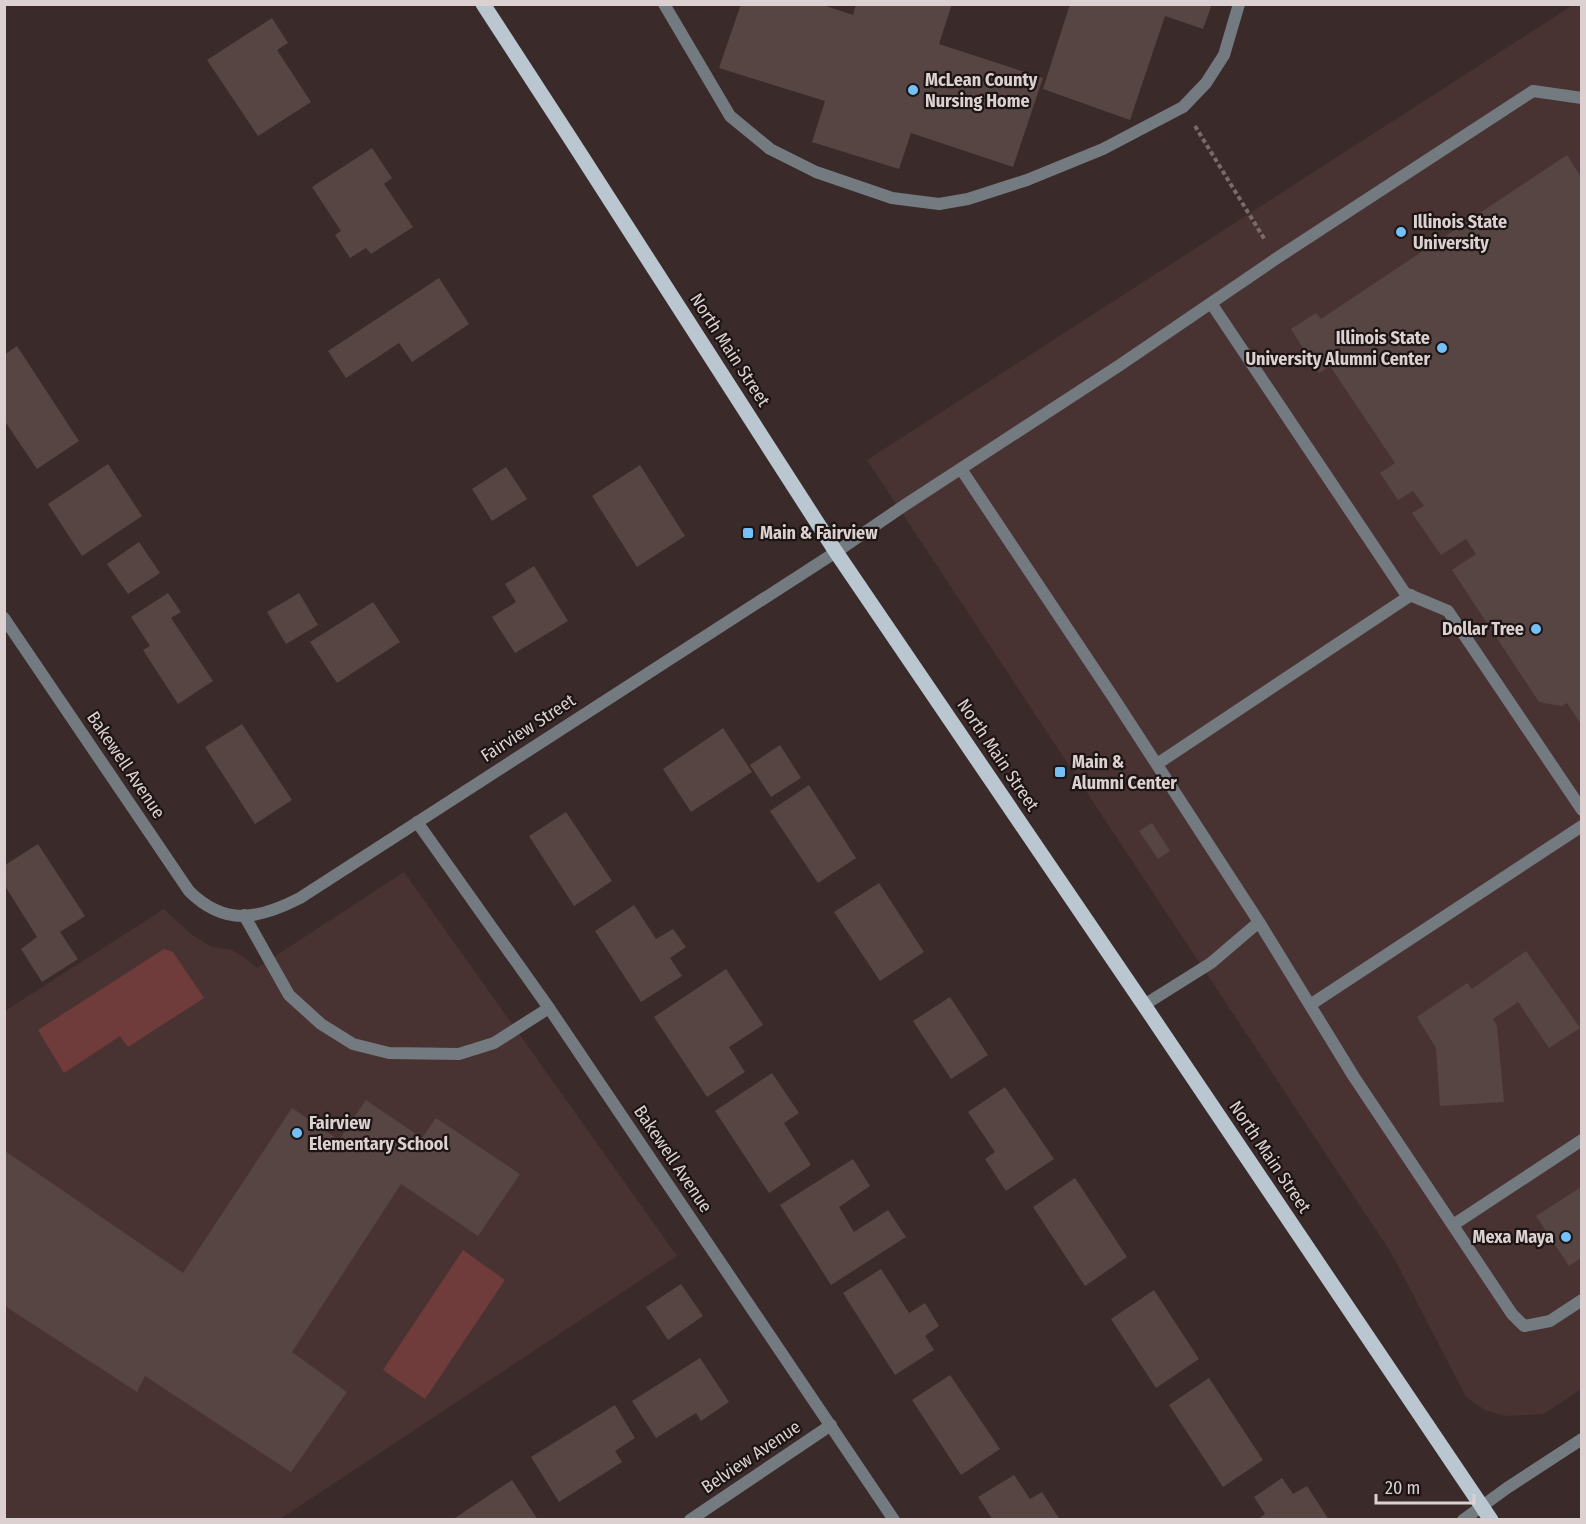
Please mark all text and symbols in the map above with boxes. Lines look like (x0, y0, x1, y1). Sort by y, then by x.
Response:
place label: McLean County Nursing Home (925, 69, 1038, 112)
marker: McLean County Nursing Home (906, 83, 920, 97)
place label: Illinois State University (1413, 211, 1507, 254)
marker: Illinois State University (1394, 225, 1408, 239)
street label: North Main Street (685, 289, 775, 411)
place label: Illinois State University Alumni Center (1245, 327, 1430, 370)
marker: Illinois State University Alumni Center (1435, 341, 1449, 355)
place label: Main & Fairview (760, 522, 878, 544)
marker: Main & Fairview (741, 526, 755, 540)
place label: Dollar Tree (1442, 618, 1524, 640)
marker: Dollar Tree (1529, 622, 1543, 636)
street label: Fairview Street (477, 689, 579, 767)
street label: North Main Street (952, 695, 1044, 815)
street label: Bakewell Avenue (82, 707, 170, 823)
place label: Main & Alumni Center (1071, 751, 1177, 794)
marker: Main & Alumni Center (1053, 765, 1067, 779)
street label: North Main Street (1224, 1097, 1316, 1217)
street label: Bakewell Avenue (629, 1101, 717, 1217)
place label: Fairview Elementary School (309, 1112, 448, 1155)
marker: Fairview Elementary School (290, 1126, 304, 1140)
place label: Mexa Maya (1472, 1226, 1554, 1248)
marker: Mexa Maya (1559, 1230, 1573, 1244)
street label: Belview Avenue (697, 1416, 805, 1498)
scale bar (1376, 1467, 1474, 1505)
text: 20 m (1385, 1477, 1420, 1499)

